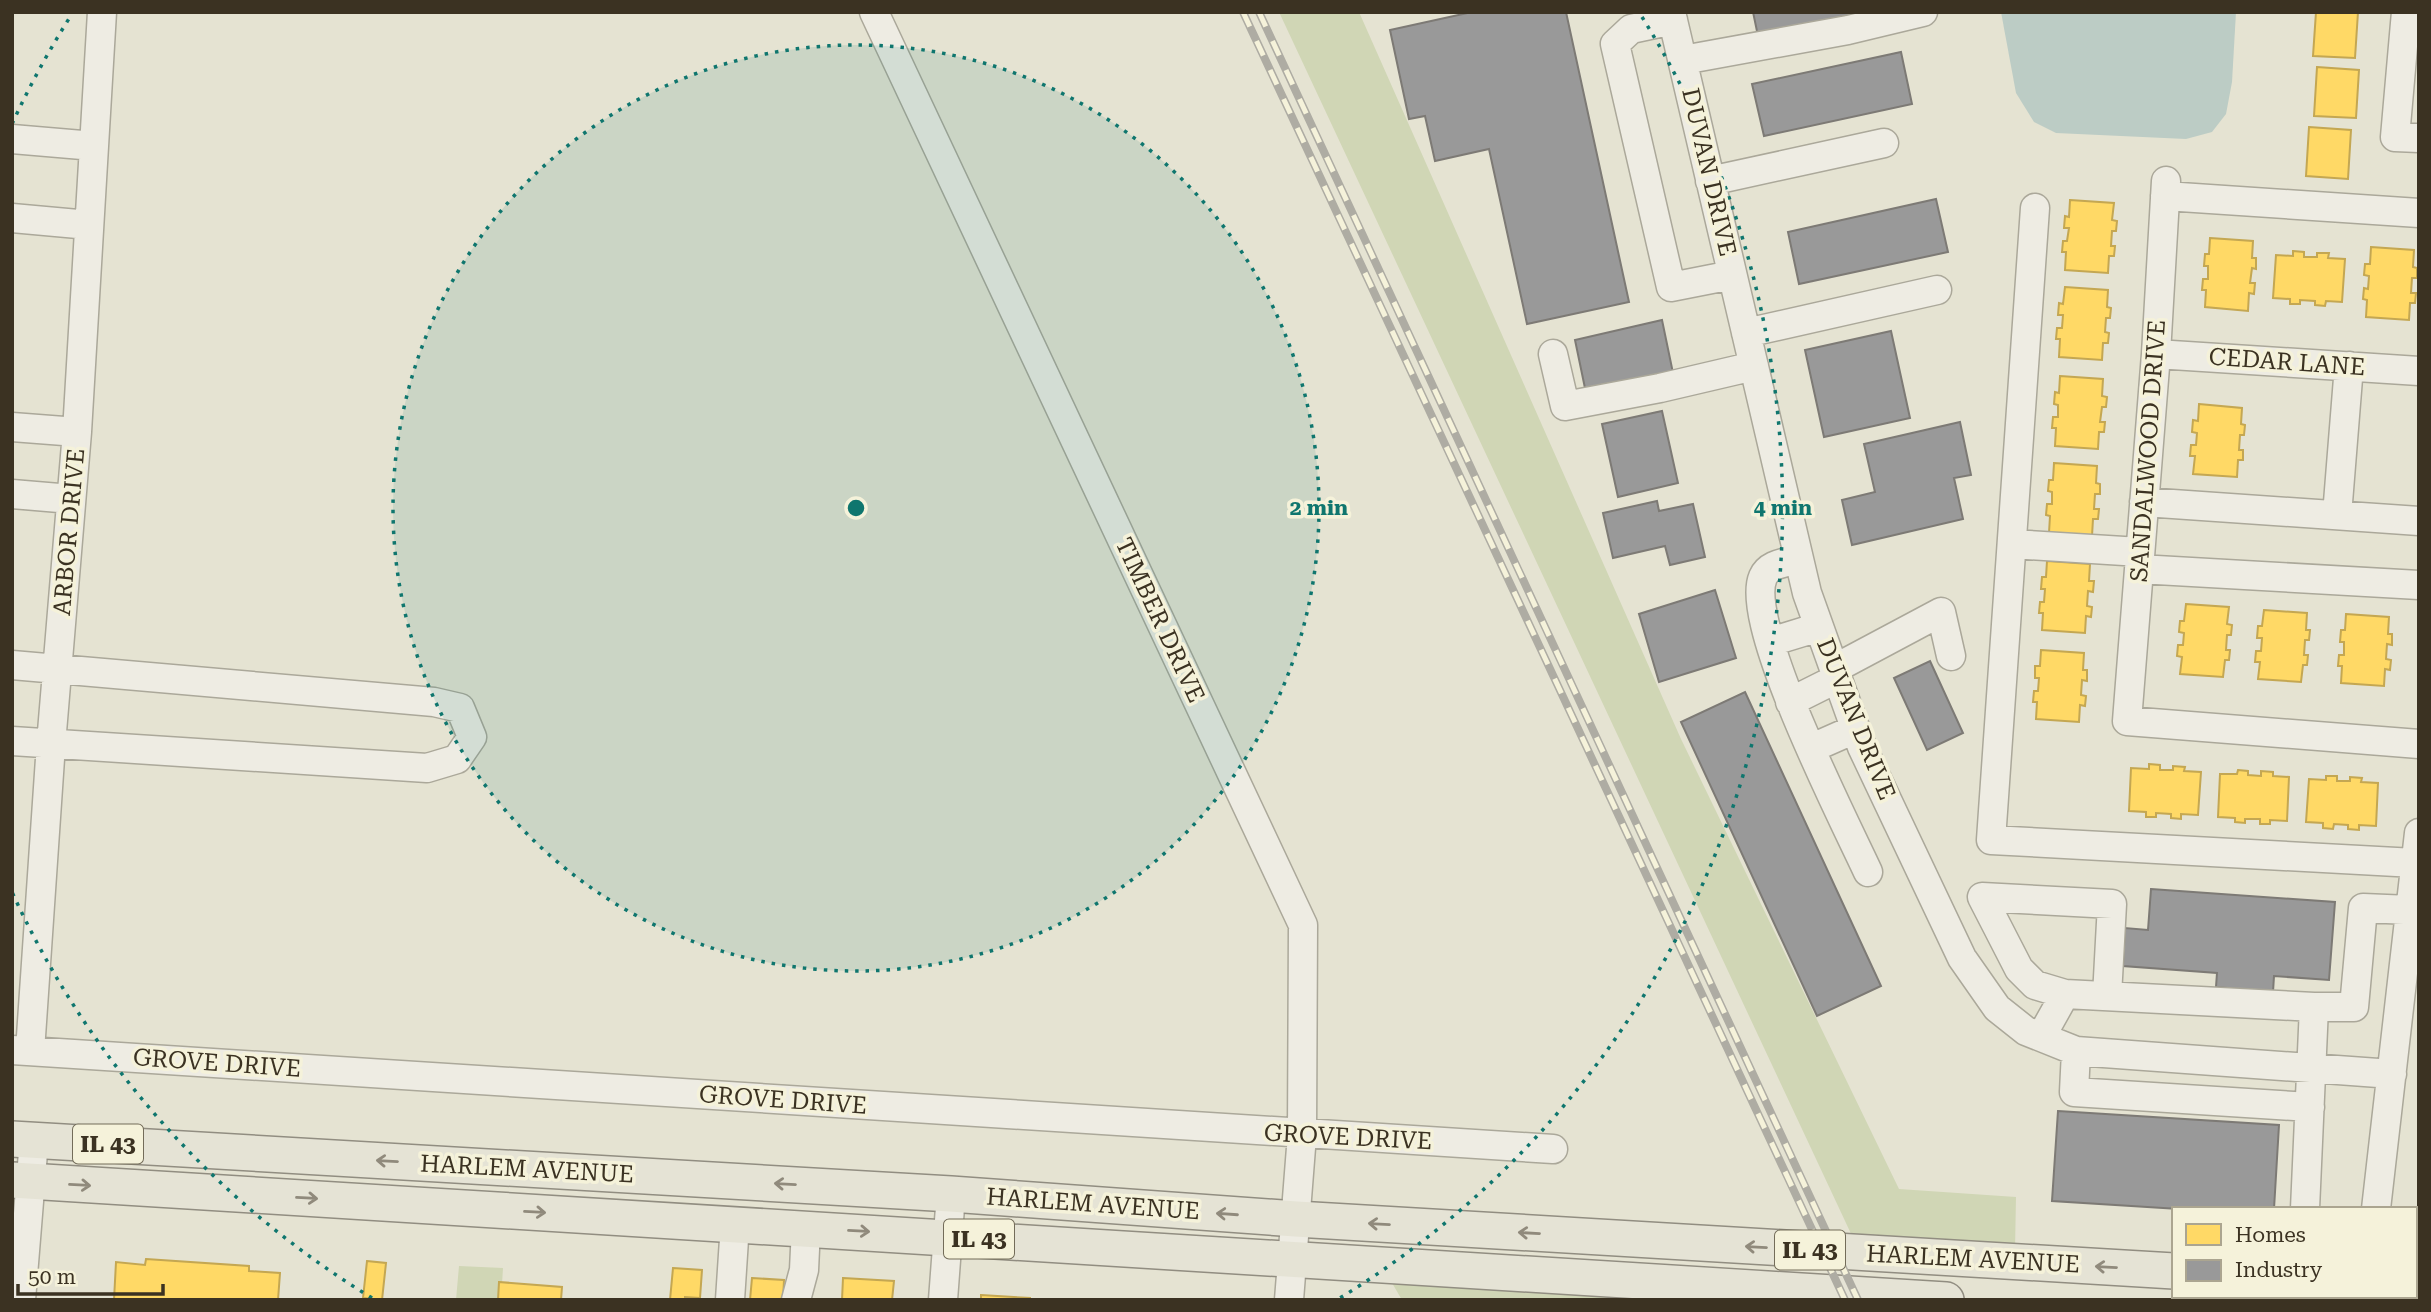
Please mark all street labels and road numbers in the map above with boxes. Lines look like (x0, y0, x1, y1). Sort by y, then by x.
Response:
street label: DUVAN DRIVE (1676, 85, 1742, 259)
street label: SANDALWOOD DRIVE (2125, 319, 2171, 583)
street label: CEDAR LANE (2208, 343, 2366, 381)
street label: ARBOR DRIVE (48, 447, 90, 617)
street label: TIMBER DRIVE (1110, 533, 1210, 707)
street label: DUVAN DRIVE (1811, 634, 1901, 804)
street label: GROVE DRIVE (132, 1043, 302, 1083)
street label: GROVE DRIVE (698, 1080, 868, 1120)
street label: GROVE DRIVE (1263, 1119, 1433, 1155)
road number: IL 43 (73, 1124, 143, 1163)
street label: HARLEM AVENUE (419, 1149, 635, 1189)
street label: HARLEM AVENUE (985, 1183, 1201, 1225)
road number: IL 43 (944, 1220, 1014, 1258)
road number: IL 43 (1775, 1231, 1845, 1270)
street label: HARLEM AVENUE (1865, 1239, 2081, 1279)

